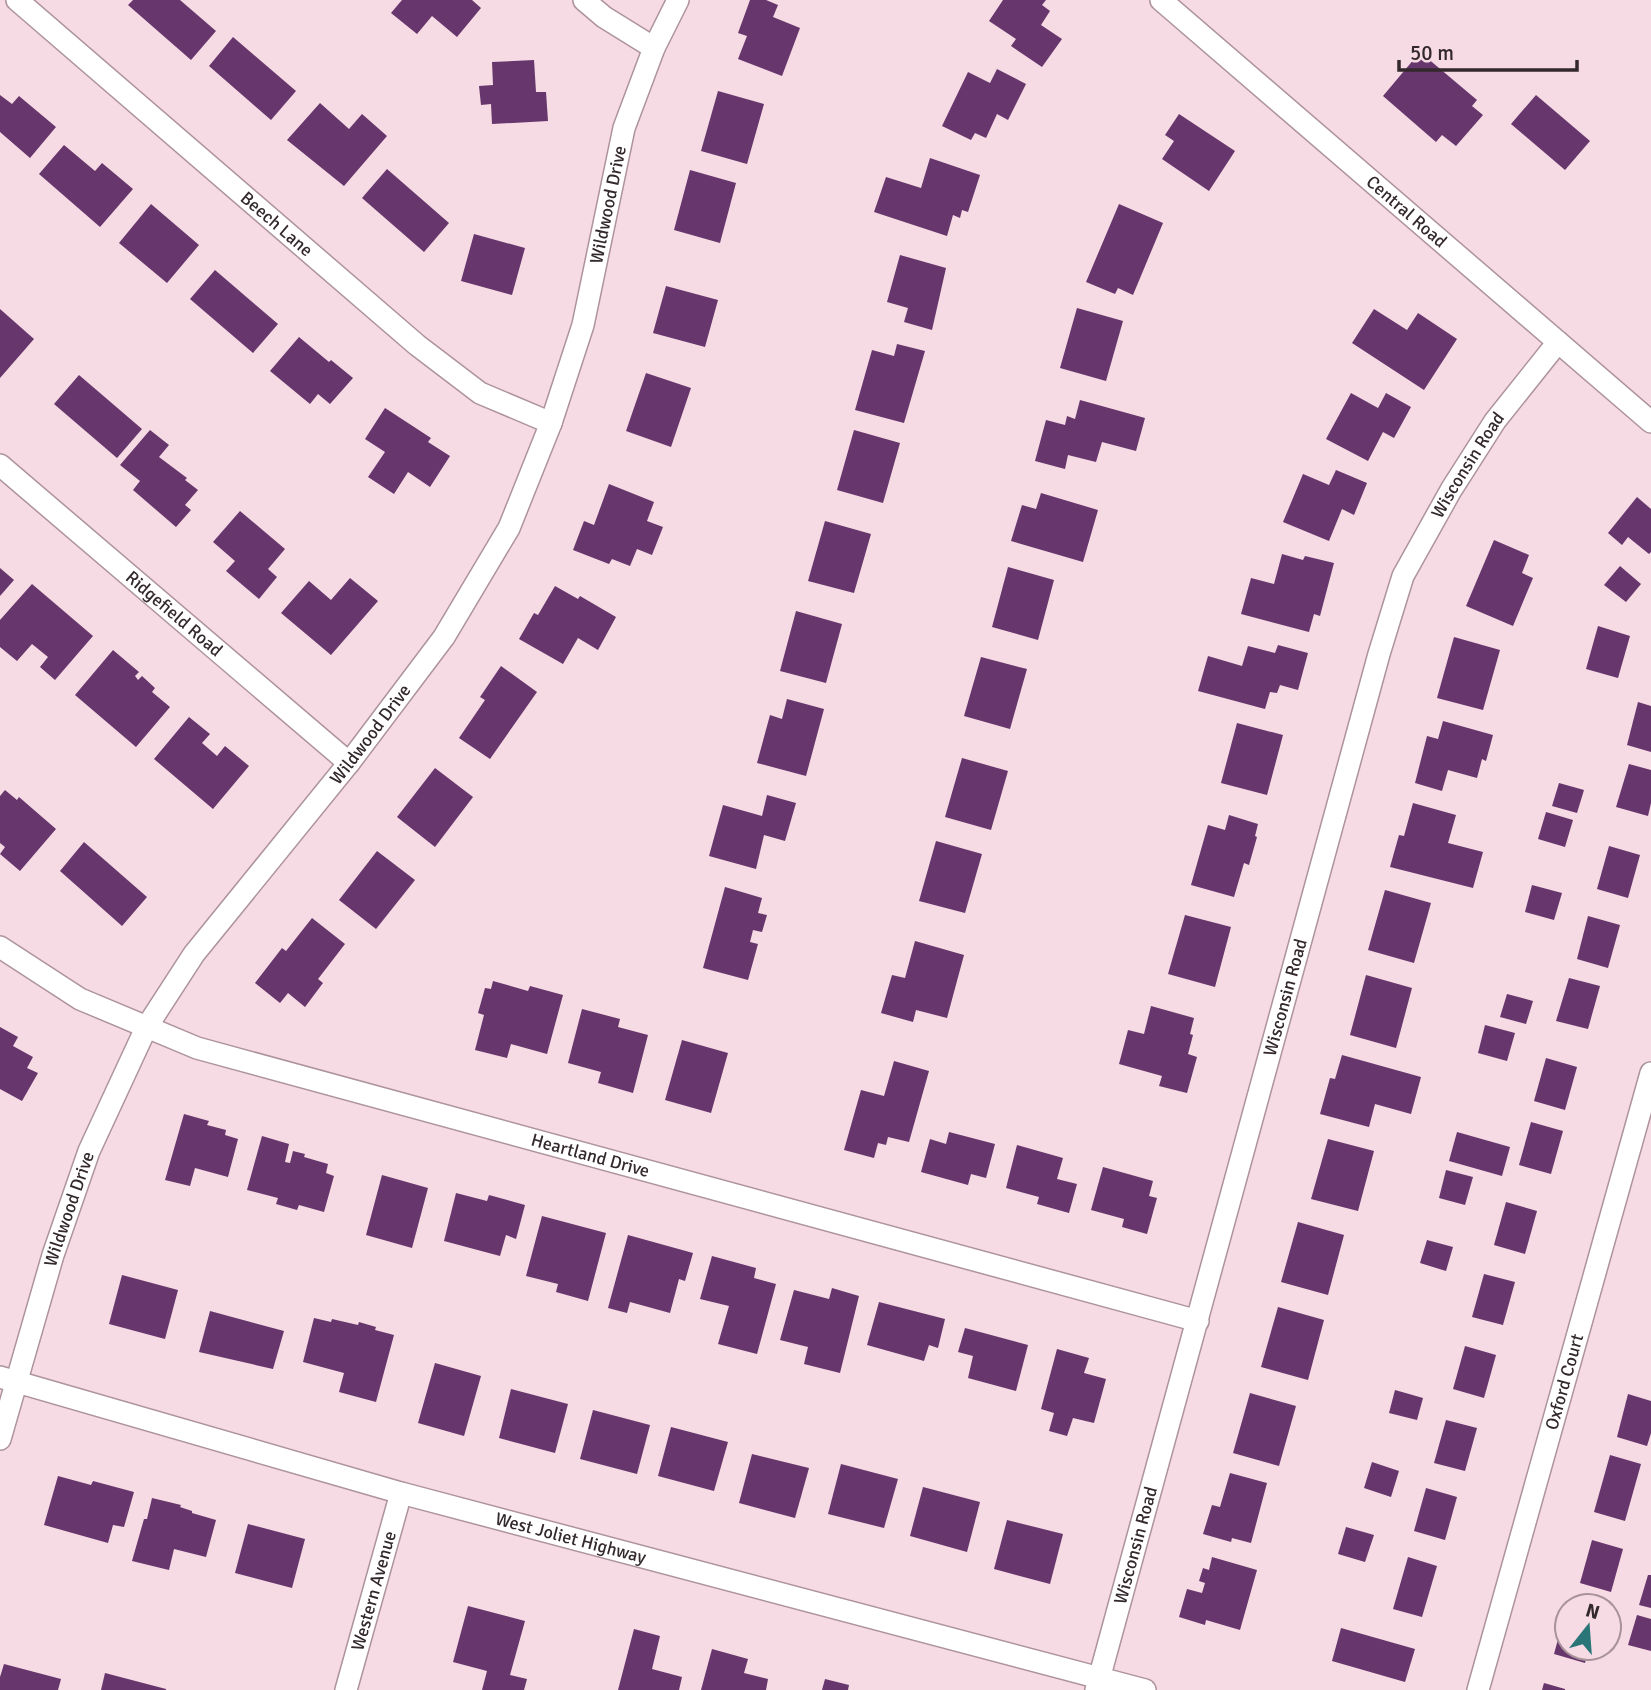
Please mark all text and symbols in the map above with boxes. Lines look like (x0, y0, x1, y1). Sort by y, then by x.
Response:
scale bar (1399, 28, 1578, 72)
text: 50 m (1410, 40, 1454, 66)
street label: Wildwood Drive (585, 144, 631, 266)
street label: Central Road (1362, 171, 1451, 252)
street label: Beech Lane (236, 187, 317, 261)
street label: Wisconsin Road (1427, 407, 1509, 522)
street label: Ridgefield Road (121, 566, 227, 661)
street label: Wildwood Drive (325, 680, 415, 789)
street label: Wisconsin Road (1259, 936, 1312, 1059)
street label: Heartland Drive (529, 1129, 652, 1182)
street label: Wildwood Drive (39, 1149, 99, 1269)
street label: Oxford Court (1540, 1331, 1588, 1432)
street label: Wisconsin Road (1109, 1484, 1162, 1606)
street label: West Joliet Highway (493, 1507, 649, 1569)
street label: Western Avenue (347, 1528, 401, 1653)
north arrow (1553, 1592, 1623, 1662)
text: N (1583, 1598, 1603, 1625)

